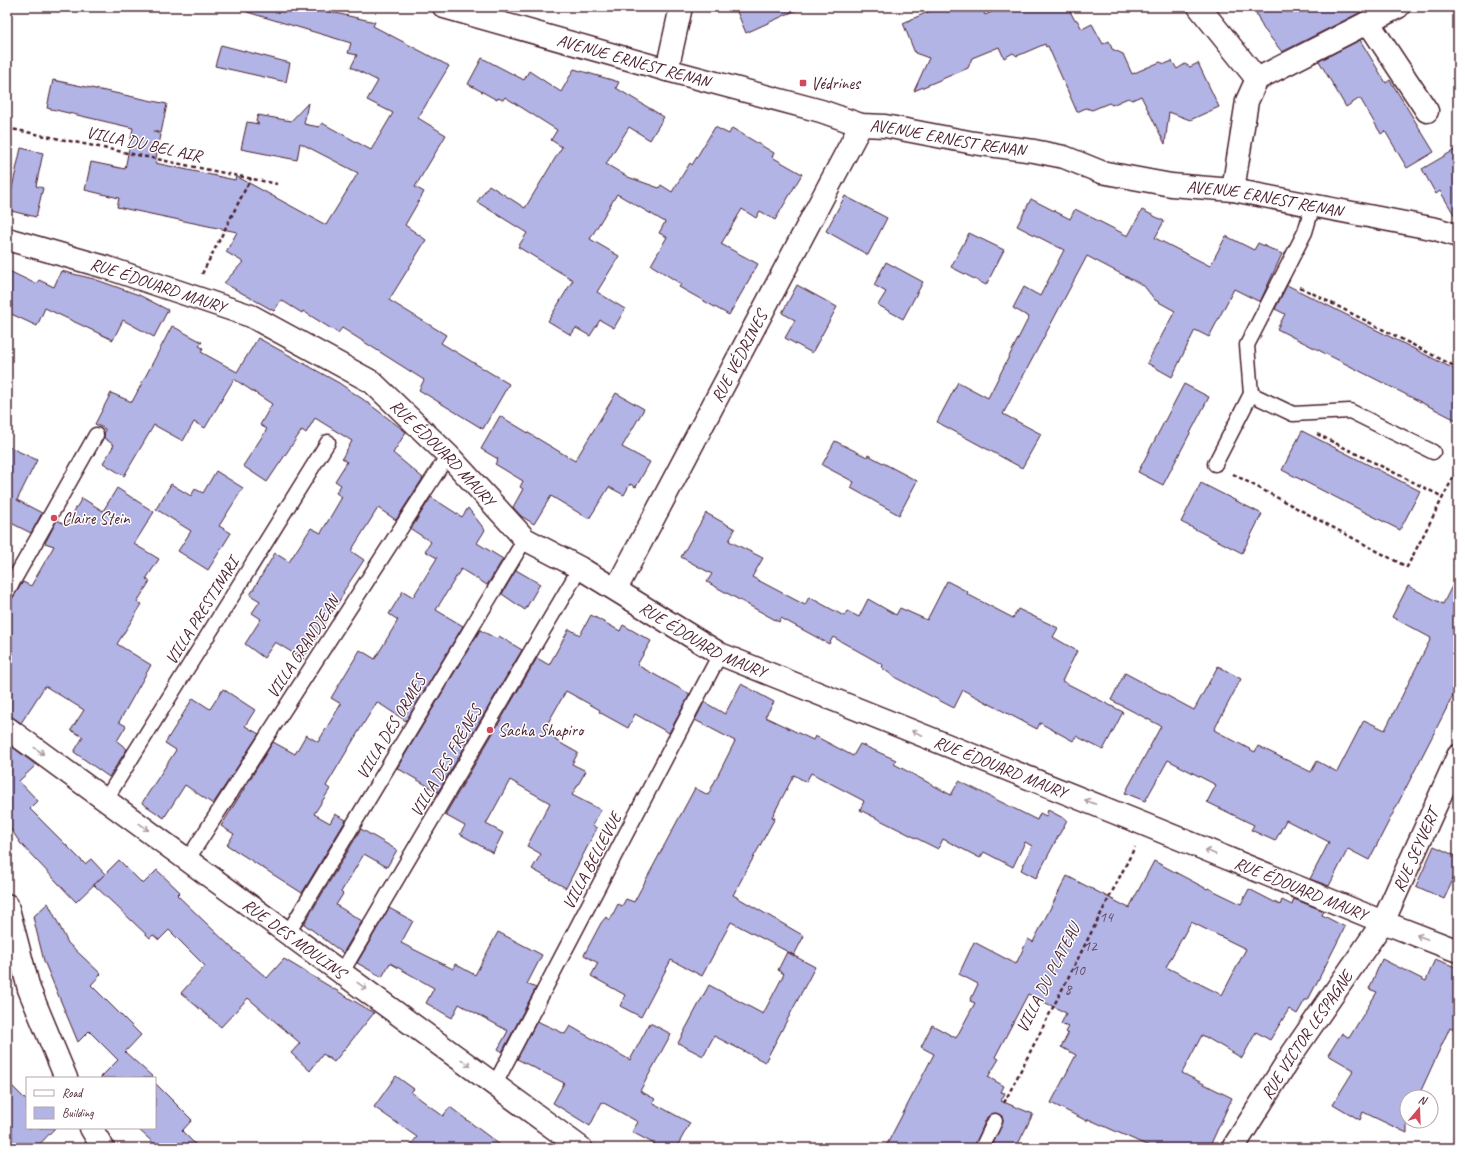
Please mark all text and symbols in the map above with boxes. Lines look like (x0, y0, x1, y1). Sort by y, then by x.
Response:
street label: AVENUE ERNEST RENAN (555, 29, 715, 92)
place label: Védrines (811, 73, 862, 94)
marker: Védrines (798, 78, 808, 88)
street label: AVENUE ERNEST RENAN (869, 115, 1029, 161)
street label: VILLA DU BEL AIR (85, 122, 205, 167)
street label: AVENUE ERNEST RENAN (1186, 176, 1347, 222)
street label: RUE ÉDOUARD MAURY (88, 253, 231, 318)
street label: RUE VÉDRINES (706, 304, 773, 406)
street label: RUE ÉDOUARD MAURY (386, 395, 502, 512)
place label: Claire Stein (62, 508, 131, 529)
marker: Claire Stein (49, 513, 59, 523)
street label: VILLA PRESTINARI (161, 551, 245, 669)
street label: VILLA GRANDJEAN (262, 590, 345, 702)
street label: RUE ÉDOUARD MAURY (636, 597, 772, 683)
street label: VILLA DES ORMES (352, 669, 432, 783)
street label: VILLA DES FRÊNES (406, 699, 488, 820)
place label: Sacha Shapiro (498, 720, 585, 741)
marker: Sacha Shapiro (485, 725, 495, 735)
one-way arrow (912, 729, 924, 736)
street label: RUE ÉDOUARD MAURY (931, 731, 1072, 804)
one-way arrow (33, 746, 44, 755)
one-way arrow (1084, 798, 1096, 805)
street label: RUE SEYVERT (1388, 802, 1445, 895)
street label: VILLA BELLEVUE (558, 807, 628, 913)
one-way arrow (138, 823, 149, 831)
one-way arrow (1205, 847, 1217, 855)
street label: RUE ÉDOUARD MAURY (1232, 852, 1373, 926)
street label: RUE DES MOULINS (239, 894, 353, 985)
house number: 14 (1099, 908, 1114, 927)
street label: VILLA DU PLATEAU (1012, 917, 1086, 1036)
one-way arrow (1415, 933, 1428, 940)
house number: 12 (1083, 937, 1098, 956)
house number: 10 (1071, 961, 1086, 980)
street label: RUE VICTOR LESPAGNE (1256, 965, 1358, 1103)
house number: 8 (1065, 980, 1073, 999)
one-way arrow (356, 982, 367, 991)
one-way arrow (461, 1059, 472, 1067)
legend (26, 1077, 156, 1129)
text: Road (62, 1085, 84, 1101)
north arrow (1399, 1089, 1439, 1129)
text: N (1417, 1092, 1430, 1108)
text: Building (62, 1105, 94, 1121)

